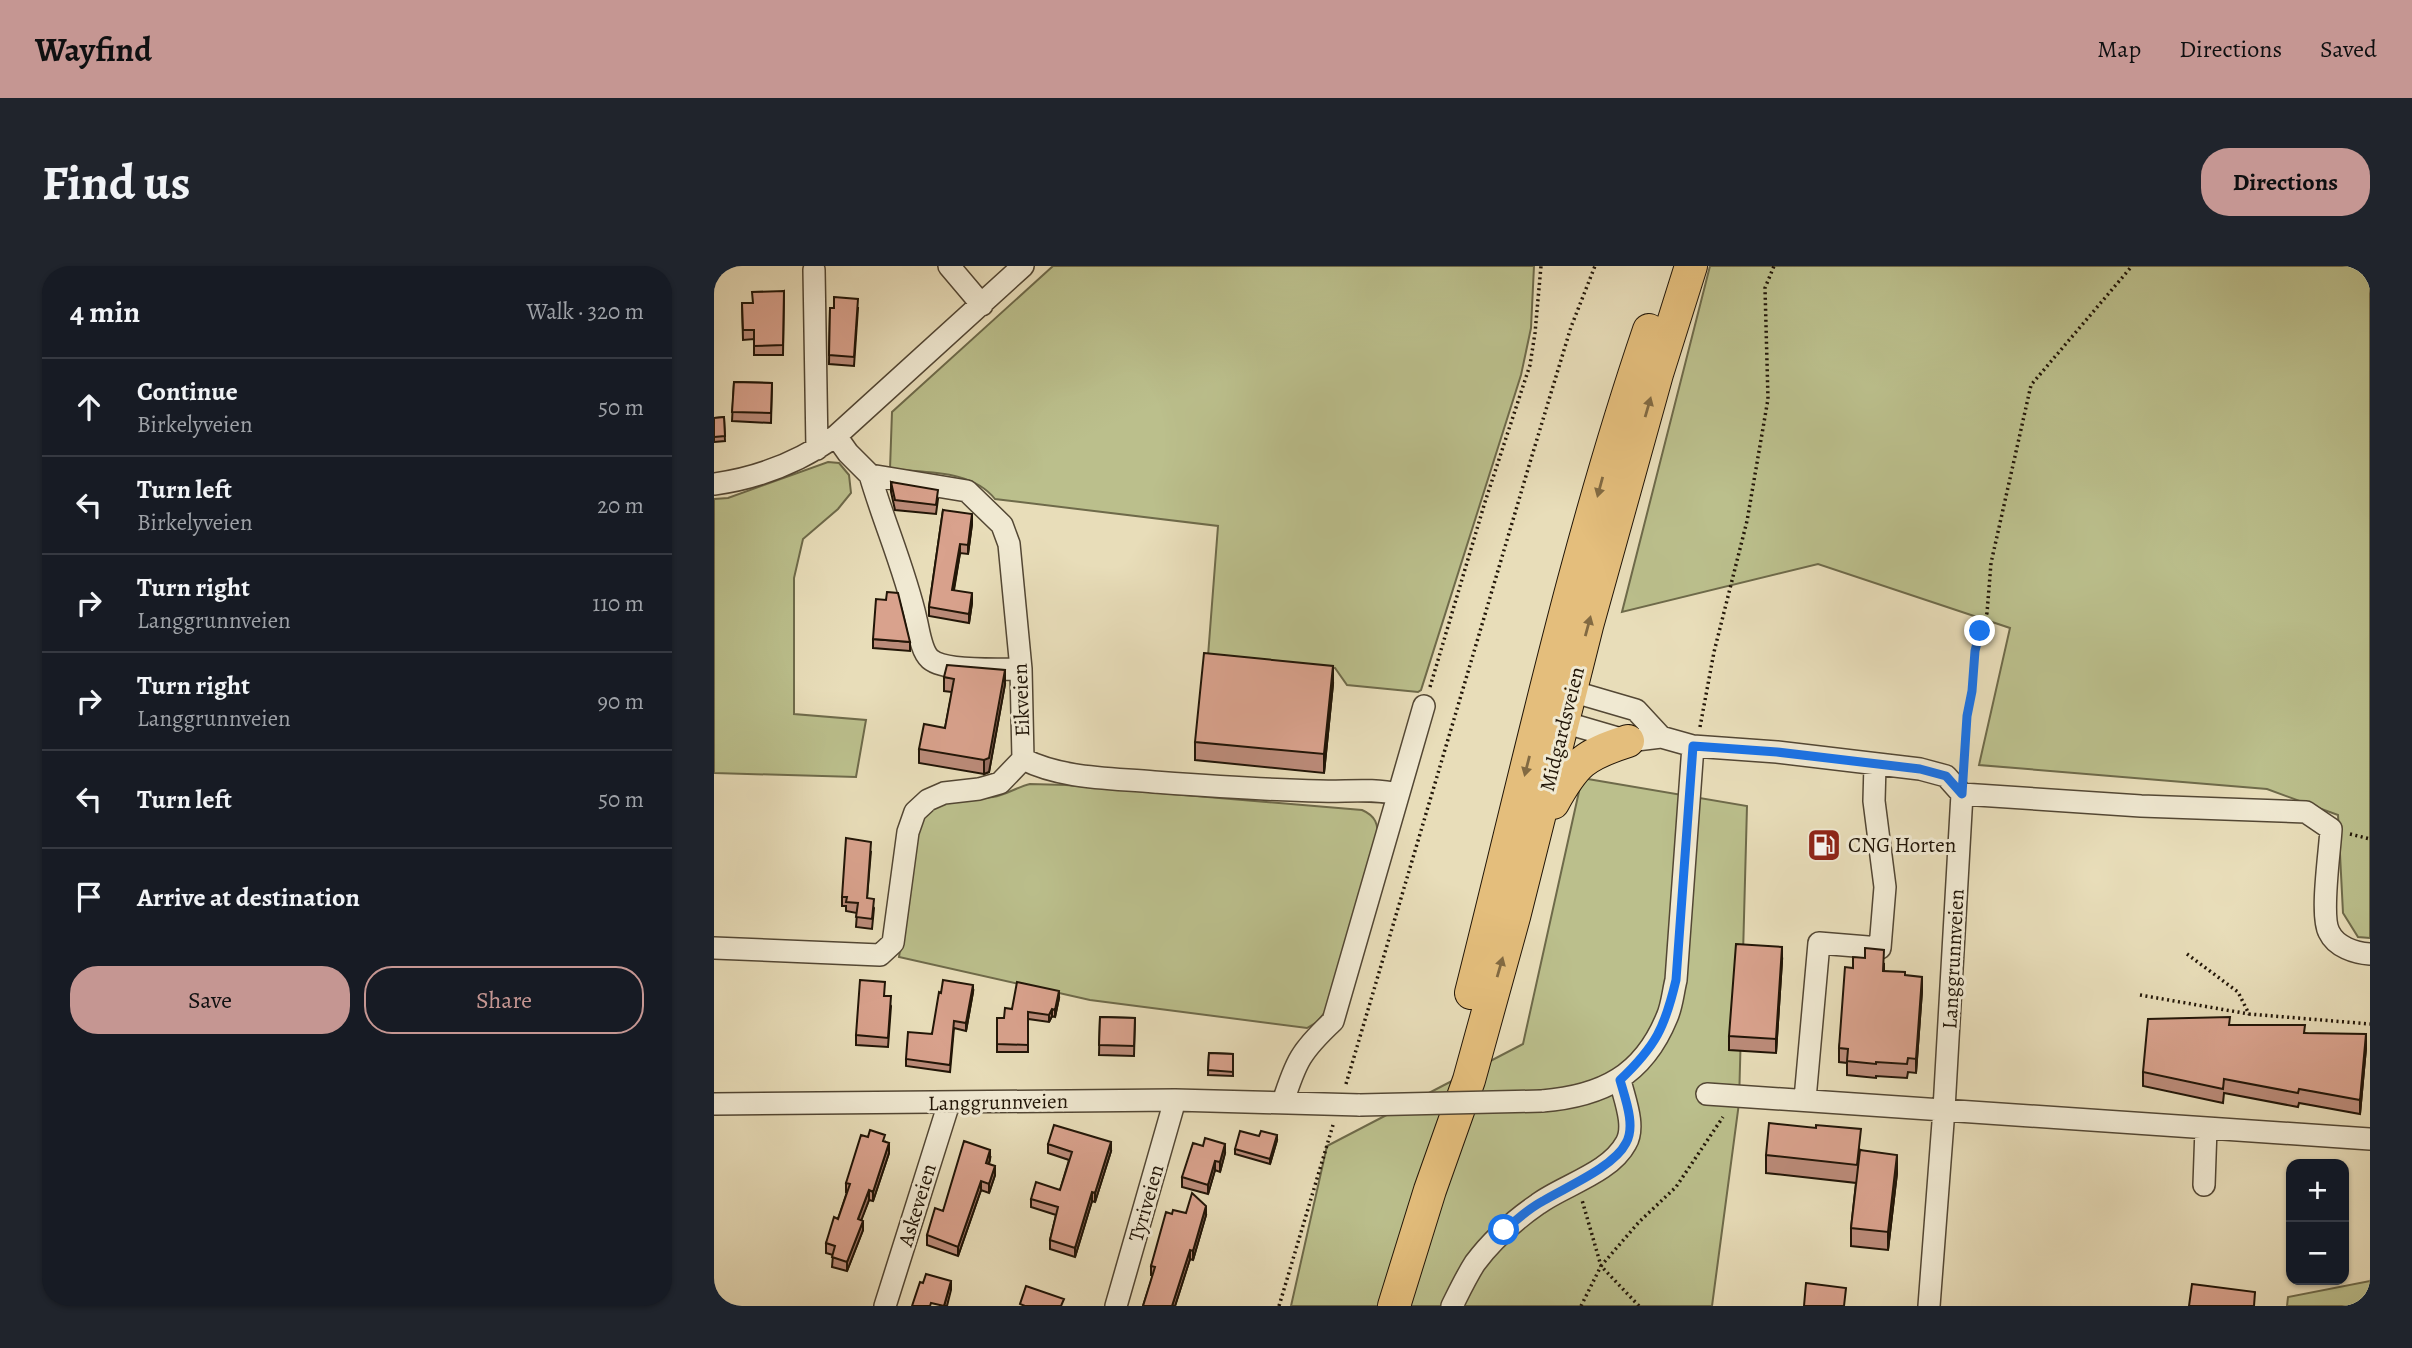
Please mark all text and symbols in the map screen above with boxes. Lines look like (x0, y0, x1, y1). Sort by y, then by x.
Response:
text: Wayfind (35, 27, 152, 72)
text: Map (2097, 33, 2141, 65)
text: Directions (2179, 33, 2282, 65)
text: Saved (2320, 33, 2377, 65)
button: Directions (2201, 148, 2370, 216)
text: Find us (42, 149, 190, 216)
text: 4 min (70, 292, 140, 332)
text: Walk · 320 m (527, 296, 644, 327)
text: Continue (137, 374, 238, 409)
icon: ahead (70, 388, 108, 426)
text: 50 m (598, 392, 644, 423)
one-way arrow (1643, 395, 1654, 417)
text: Birkelyveien (137, 409, 253, 440)
text: Turn left (137, 472, 232, 507)
one-way arrow (1594, 476, 1605, 498)
icon: left (70, 486, 108, 524)
text: 20 m (597, 490, 644, 521)
text: Birkelyveien (137, 507, 253, 538)
text: Turn right (137, 570, 250, 605)
icon: right (70, 584, 108, 622)
text: 110 m (592, 588, 644, 619)
text: Langgrunnveien (137, 605, 291, 636)
one-way arrow (1583, 615, 1593, 636)
route end (1964, 615, 1995, 646)
street label: Eikveien (1006, 663, 1036, 737)
street label: Midgardsveien (1533, 664, 1591, 794)
text: Turn right (137, 668, 250, 703)
icon: right (70, 682, 108, 720)
text: 90 m (598, 686, 644, 717)
text: Langgrunnveien (137, 703, 291, 734)
one-way arrow (1521, 755, 1532, 777)
icon: left (70, 780, 108, 818)
text: Turn left (137, 782, 232, 817)
text: 50 m (598, 784, 644, 815)
fuel station icon: CNG Horten (1805, 826, 1843, 864)
place label: CNG Horten (1848, 831, 1956, 859)
icon: arrive (70, 878, 108, 916)
text: Arrive at destination (137, 880, 360, 915)
street label: Langgrunnveien (1935, 888, 1971, 1030)
one-way arrow (1496, 956, 1506, 977)
button: Save (70, 966, 350, 1034)
button: Share (364, 966, 644, 1034)
street label: Langgrunnveien (928, 1087, 1068, 1117)
map controls (2286, 1159, 2349, 1285)
button: + (2286, 1159, 2349, 1222)
street label: Askeveien (891, 1160, 943, 1251)
street label: Tyriveien (1122, 1161, 1170, 1245)
route start (1488, 1214, 1519, 1245)
button: − (2286, 1222, 2349, 1285)

